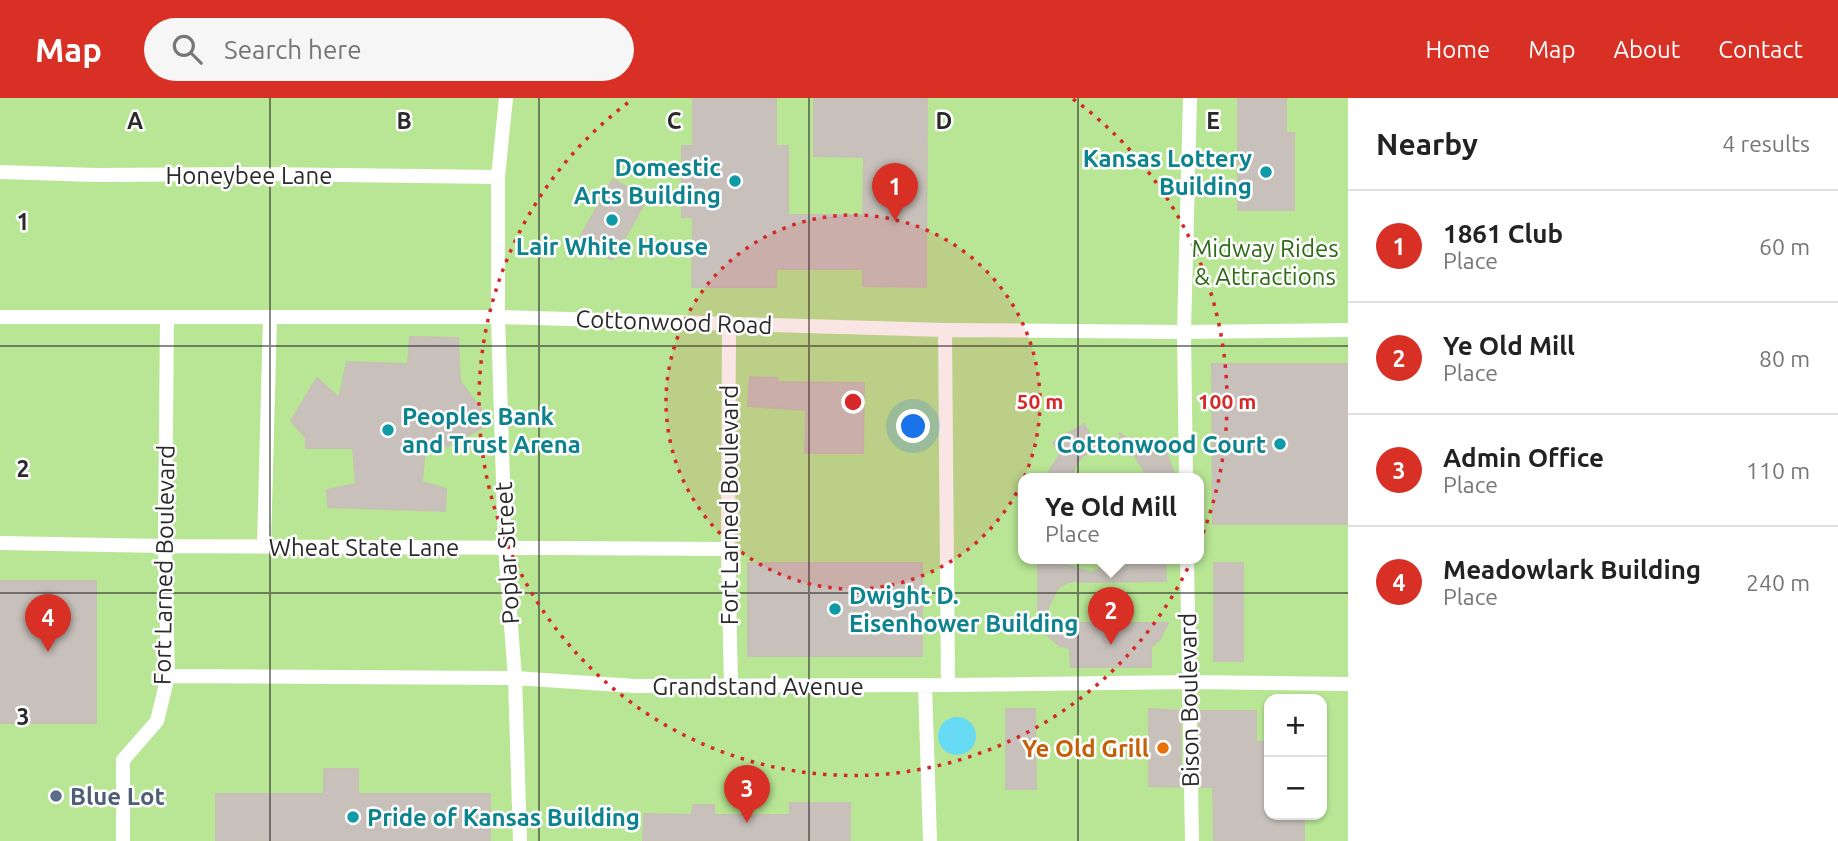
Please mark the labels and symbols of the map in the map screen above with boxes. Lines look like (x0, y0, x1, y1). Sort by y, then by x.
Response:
text: A (127, 108, 143, 133)
text: B (396, 108, 412, 133)
text: C (667, 108, 682, 133)
text: D (936, 108, 952, 133)
text: E (1206, 108, 1220, 133)
place label: Kansas Lottery Building (1083, 145, 1252, 200)
place label: Domestic Arts Building (574, 154, 721, 209)
street label: Honeybee Lane (166, 162, 332, 189)
pin: 1 (872, 163, 918, 221)
marker: Kansas Lottery Building (1258, 164, 1274, 180)
marker: Domestic Arts Building (727, 173, 743, 189)
text: 1 (17, 209, 29, 234)
marker: Lair White House (604, 212, 620, 228)
place label: Lair White House (516, 233, 708, 260)
park label: Midway Rides & Attractions (1191, 235, 1339, 290)
street label: Cottonwood Road (575, 305, 773, 339)
street label: Fort Larned Boulevard (716, 385, 743, 625)
text: 50 m (1017, 389, 1063, 413)
text: 100 m (1198, 389, 1256, 413)
centre of rings (841, 390, 865, 414)
place label: Peoples Bank and Trust Arena (402, 403, 581, 458)
your location (896, 409, 930, 443)
marker: Peoples Bank and Trust Arena (380, 422, 396, 438)
place label: Cottonwood Court (1057, 431, 1266, 458)
marker: Cottonwood Court (1272, 436, 1288, 452)
street label: Fort Larned Boulevard (148, 445, 180, 685)
text: 2 (17, 456, 29, 481)
street label: Poplar Street (490, 481, 524, 625)
street label: Wheat State Lane (269, 534, 459, 561)
place label: Dwight D. Eisenhower Building (849, 582, 1078, 637)
pin: 2 (1088, 587, 1134, 645)
pin: 4 (25, 594, 71, 652)
marker: Dwight D. Eisenhower Building (827, 601, 843, 617)
street label: Bison Boulevard (1174, 613, 1204, 787)
street label: Grandstand Avenue (652, 673, 864, 700)
text: 3 (17, 704, 29, 729)
place label: Ye Old Grill (1022, 735, 1149, 762)
marker: Ye Old Grill (1155, 740, 1171, 756)
pin: 3 (724, 765, 770, 823)
place label: Blue Lot (70, 783, 165, 810)
marker: Blue Lot (48, 788, 64, 804)
place label: Pride of Kansas Building (367, 804, 640, 831)
marker: Pride of Kansas Building (345, 809, 361, 825)

